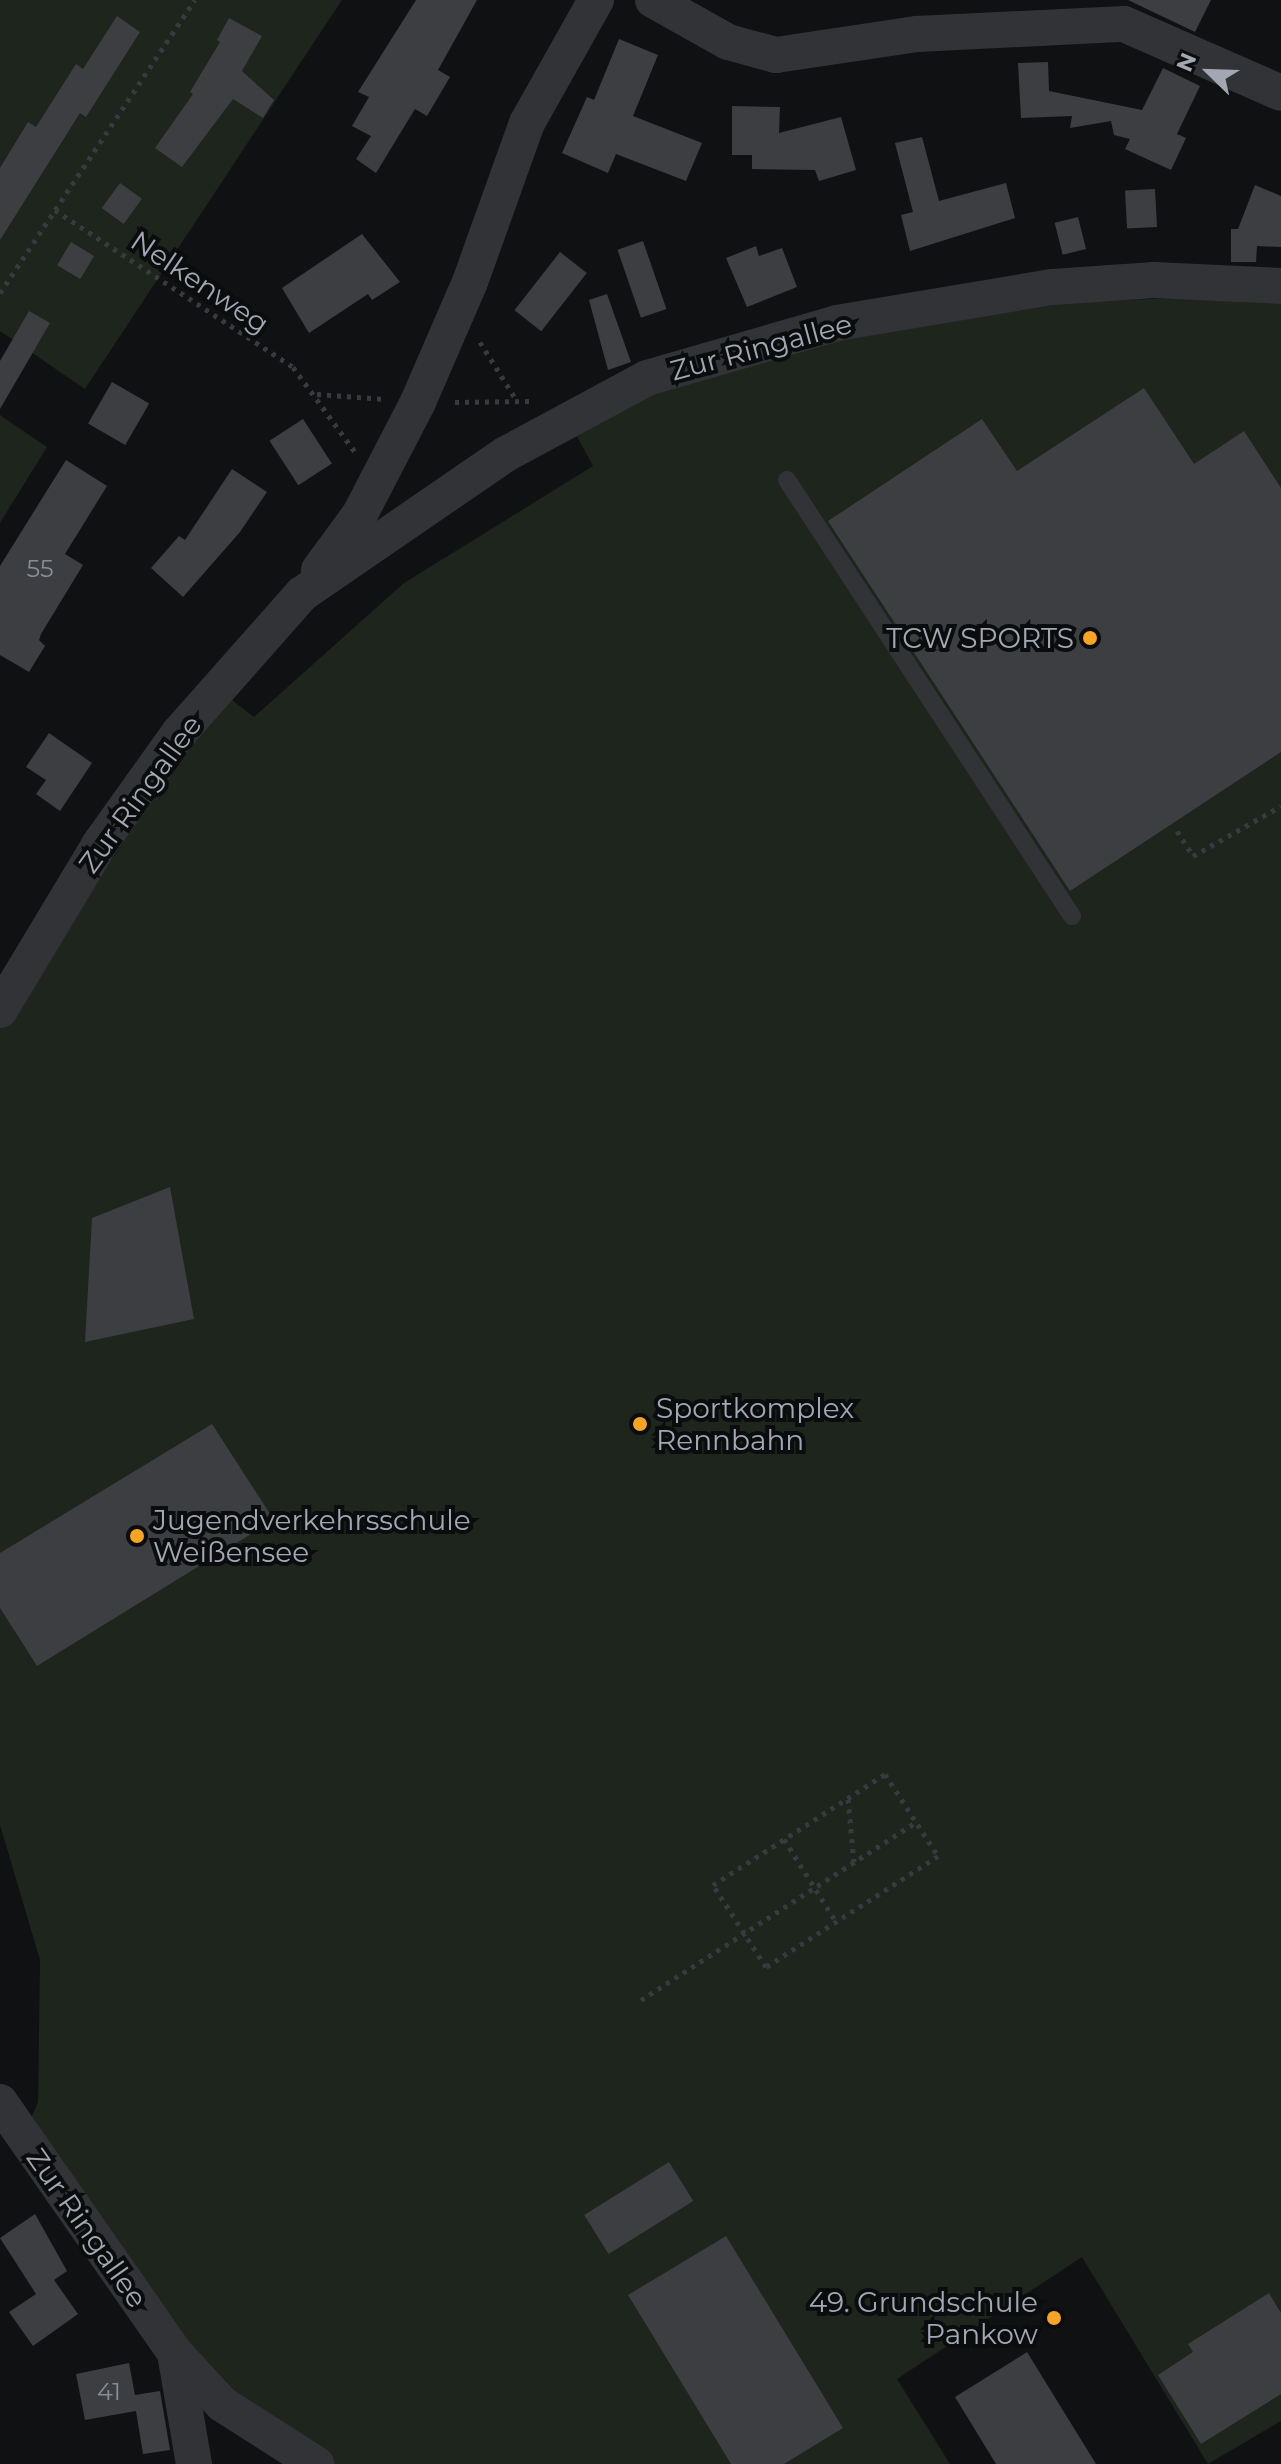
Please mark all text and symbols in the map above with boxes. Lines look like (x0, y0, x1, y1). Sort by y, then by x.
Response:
north arrow (1169, 32, 1249, 112)
text: N (1171, 49, 1202, 76)
street label: Nelkenweg (125, 224, 275, 340)
street label: Zur Ringallee (666, 307, 856, 387)
house number: 55 (26, 555, 54, 583)
place label: TCW SPORTS (886, 621, 1074, 655)
marker: TCW SPORTS (1081, 629, 1099, 647)
street label: Zur Ringallee (72, 709, 208, 879)
place label: Sportkomplex Rennbahn (656, 1391, 854, 1457)
marker: Sportkomplex Rennbahn (631, 1415, 649, 1433)
place label: Jugendverkehrsschule Weißensee (153, 1503, 471, 1569)
marker: Jugendverkehrsschule Weißensee (128, 1527, 146, 1545)
street label: Zur Ringallee (20, 2142, 154, 2314)
place label: 49. Grundschule Pankow (809, 2285, 1038, 2351)
marker: 49. Grundschule Pankow (1045, 2309, 1063, 2327)
house number: 41 (97, 2378, 121, 2406)

